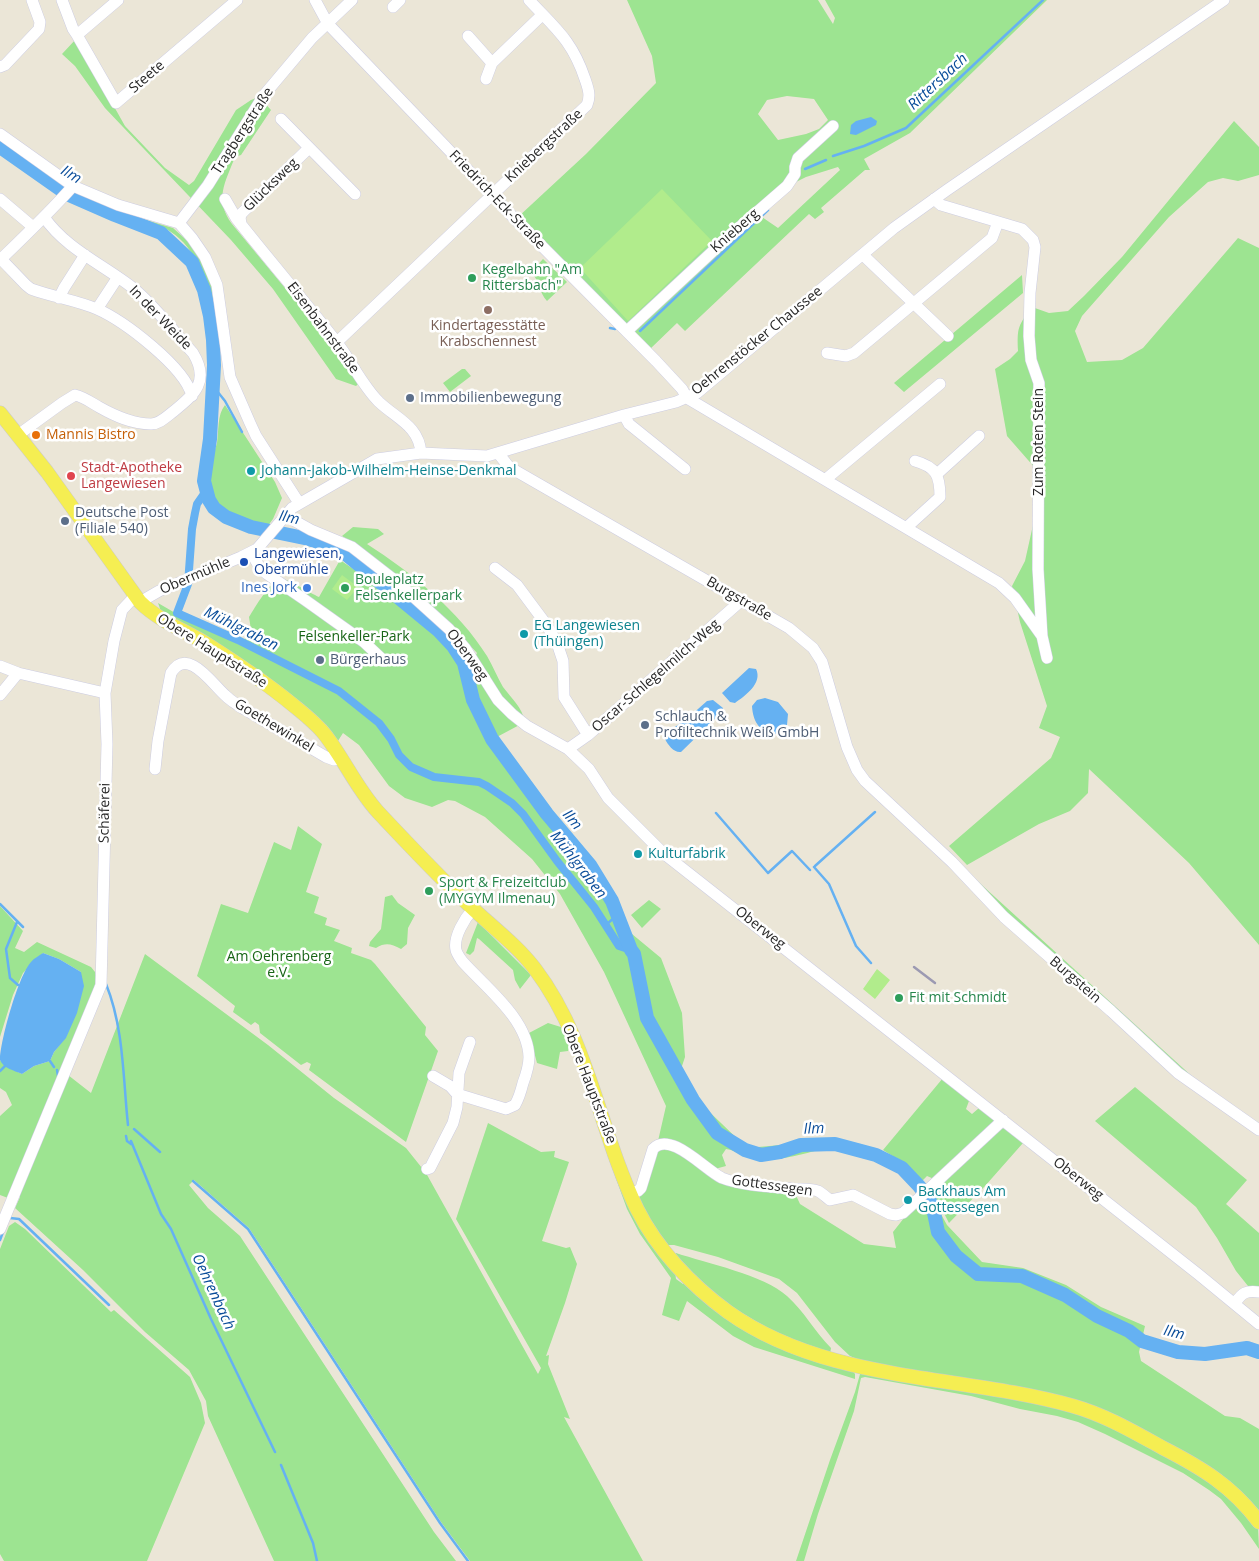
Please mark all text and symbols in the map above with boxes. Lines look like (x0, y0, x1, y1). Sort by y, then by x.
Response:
water label: Rittersbach (905, 50, 971, 114)
street label: Steete (126, 57, 168, 97)
street label: Tragbergstraße (209, 84, 277, 178)
street label: Kniebergstraße (502, 106, 586, 186)
street label: Friedrich-Eck-Straße (445, 147, 549, 253)
street label: Glücksweg (240, 155, 302, 215)
water label: Ilm (57, 162, 85, 188)
street label: Knieberg (707, 206, 763, 256)
place label: Kegelbahn "Am Rittersbach" (482, 262, 582, 294)
marker: Kegelbahn "Am Rittersbach" (466, 272, 478, 284)
street label: Eisenbahnstraße (283, 279, 363, 377)
street label: In der Weide (125, 282, 195, 354)
street label: Oehrenstöcker Chaussee (688, 283, 826, 399)
marker: Kindertagesstätte Krabschennest (482, 304, 494, 316)
place label: Kindertagesstätte Krabschennest (430, 318, 546, 351)
street label: Zum Roten Stein (1031, 388, 1047, 496)
place label: Immobilienbewegung (420, 390, 561, 406)
marker: Immobilienbewegung (404, 392, 416, 404)
place label: Mannis Bistro (46, 427, 136, 443)
marker: Mannis Bistro (30, 429, 42, 441)
place label: Stadt-Apotheke Langewiesen (81, 460, 182, 492)
place label: Johann-Jakob-Wilhelm-Heinse-Denkmal (261, 463, 517, 479)
marker: Johann-Jakob-Wilhelm-Heinse-Denkmal (245, 465, 257, 477)
marker: Stadt-Apotheke Langewiesen (65, 470, 77, 482)
place label: Deutsche Post (Filiale 540) (75, 505, 169, 538)
water label: Ilm (277, 507, 301, 529)
marker: Deutsche Post (Filiale 540) (59, 515, 71, 527)
place label: Langewiesen, Obermühle (254, 546, 342, 578)
street label: Obermühle (157, 554, 233, 598)
marker: Langewiesen, Obermühle (238, 556, 250, 568)
place label: Bouleplatz Felsenkellerpark (355, 572, 462, 604)
street label: Burgstraße (703, 574, 775, 624)
place label: Ines Jork (241, 580, 297, 596)
marker: Ines Jork (301, 582, 313, 594)
marker: Bouleplatz Felsenkellerpark (339, 582, 351, 594)
water label: Mühlgraben (201, 603, 281, 655)
street label: Obere Hauptstraße (154, 610, 270, 692)
street label: Oscar-Schlegelmilch-Weg (589, 616, 723, 736)
place label: EG Langewiesen (Thüingen) (534, 618, 640, 650)
street label: Oberweg (443, 626, 491, 684)
marker: EG Langewiesen (Thüingen) (518, 628, 530, 640)
park label: Felsenkeller-Park (298, 629, 410, 645)
place label: Bürgerhaus (330, 652, 406, 668)
marker: Bürgerhaus (314, 654, 326, 666)
street label: Goethewinkel (231, 696, 317, 756)
place label: Schlauch & Profiltechnik Weiß GmbH (655, 709, 819, 742)
marker: Schlauch & Profiltechnik Weiß GmbH (639, 719, 651, 731)
street label: Schäferei (96, 783, 114, 843)
water label: Ilm (558, 806, 586, 834)
water label: Mühlgraben (546, 828, 610, 902)
place label: Kulturfabrik (648, 846, 726, 862)
marker: Kulturfabrik (632, 848, 644, 860)
place label: Sport & Freizeitclub (MYGYM Ilmenau) (439, 875, 567, 908)
marker: Sport & Freizeitclub (MYGYM Ilmenau) (423, 885, 435, 897)
street label: Oberweg (731, 903, 789, 953)
park label: Am Oehrenberg e.V. (227, 949, 331, 982)
street label: Burgstein (1046, 953, 1104, 1007)
place label: Fit mit Schmidt (909, 990, 1007, 1006)
marker: Fit mit Schmidt (893, 992, 905, 1004)
street label: Obere Hauptstraße (558, 1022, 620, 1146)
water label: Ilm (803, 1119, 825, 1139)
street label: Oberweg (1049, 1154, 1107, 1204)
street label: Gottessegen (730, 1172, 814, 1200)
place label: Backhaus Am Gottessegen (918, 1184, 1006, 1216)
marker: Backhaus Am Gottessegen (902, 1194, 914, 1206)
water label: Oehrenbach (188, 1251, 238, 1333)
water label: Ilm (1162, 1322, 1186, 1344)

